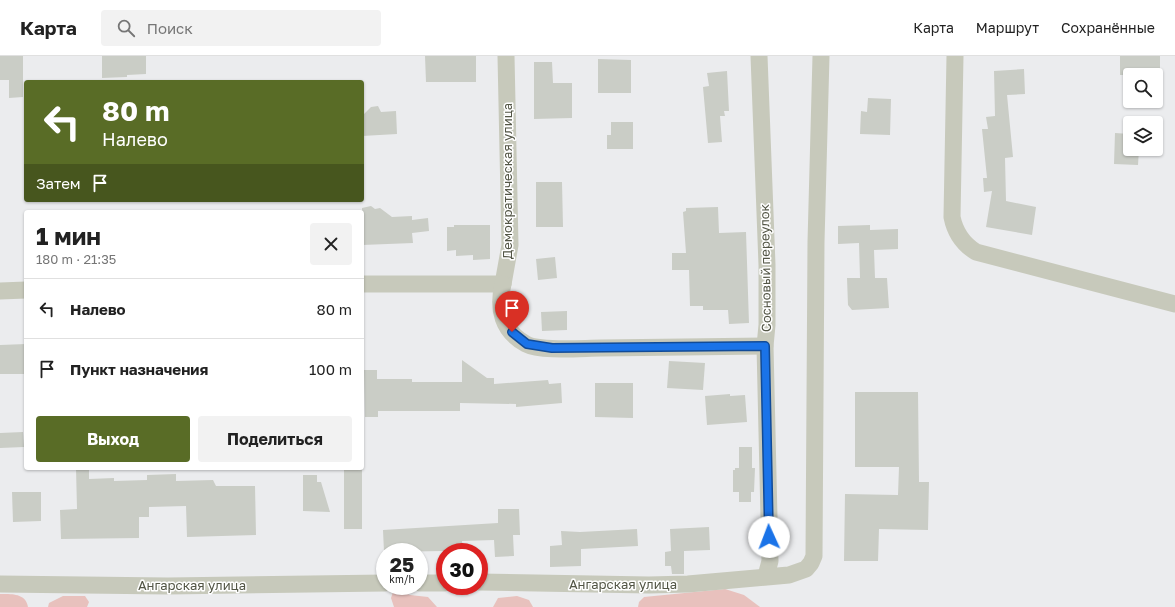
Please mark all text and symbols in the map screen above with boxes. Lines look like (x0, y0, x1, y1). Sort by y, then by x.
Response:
search box (101, 10, 381, 46)
text: Карта (20, 16, 77, 39)
icon: search (115, 17, 137, 39)
text: Поиск (147, 19, 193, 37)
text: Карта (913, 19, 954, 36)
text: Маршрут (976, 19, 1039, 36)
text: Сохранённые (1061, 19, 1155, 36)
map controls (1123, 68, 1163, 156)
button: search (1123, 68, 1163, 108)
text: 80 m (102, 94, 170, 127)
icon: left (36, 96, 88, 148)
street label: Демократическая улица (499, 103, 515, 259)
button: layers (1123, 116, 1163, 156)
text: Налево (102, 128, 168, 150)
icon: arrive (89, 172, 111, 194)
text: Затем (36, 174, 81, 192)
street label: Сосновый переулок (756, 203, 774, 332)
text: 1 мин (36, 221, 101, 250)
button: close (310, 223, 352, 265)
text: 180 m · 21:35 (36, 251, 116, 267)
pin (495, 291, 529, 332)
icon: arrive (501, 297, 523, 319)
icon: left (36, 298, 58, 320)
text: Налево (70, 300, 126, 318)
text: 80 m (317, 300, 352, 318)
icon: arrive (36, 358, 58, 380)
text: Пункт назначения (70, 360, 208, 378)
text: 100 m (309, 360, 352, 378)
button: Выход (36, 416, 190, 462)
button: Поделиться (198, 416, 352, 462)
position arrow (748, 516, 790, 558)
speed limit sign: 30 (436, 543, 488, 595)
text: 25 (390, 552, 414, 576)
text: km/h (389, 573, 415, 585)
street label: Ангарская улица (569, 576, 677, 592)
street label: Ангарская улица (138, 577, 246, 593)

